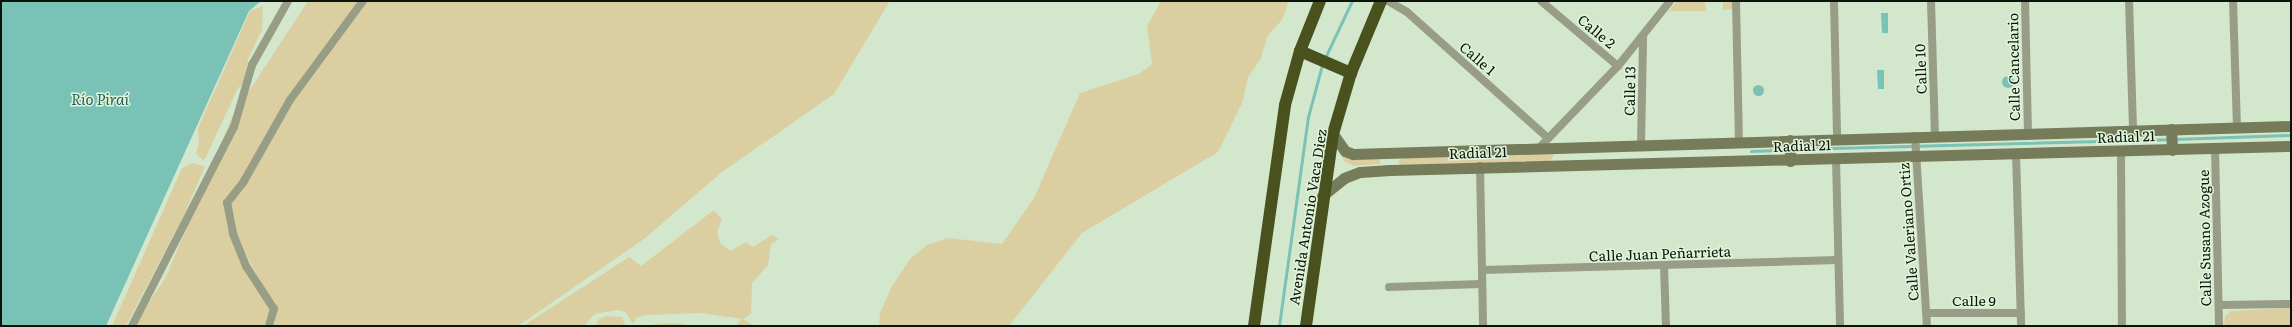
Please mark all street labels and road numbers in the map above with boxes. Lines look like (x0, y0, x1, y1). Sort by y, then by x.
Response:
street label: Calle 2 (1575, 11, 1619, 51)
street label: Calle Cancelario (2004, 13, 2022, 121)
street label: Calle 1 (1457, 38, 1499, 78)
street label: Calle 10 (1911, 44, 1929, 94)
street label: Calle 13 (1620, 66, 1638, 116)
street label: Radial 21 (2096, 127, 2156, 145)
street label: Avenida Antonio Vaca Diez (1285, 128, 1329, 306)
street label: Radial 21 (1772, 136, 1832, 154)
street label: Radial 21 (1448, 143, 1508, 161)
street label: Calle Valeriano Ortiz (1895, 162, 1921, 302)
street label: Calle Susano Azogue (2194, 169, 2214, 307)
street label: Calle Juan Peñarrieta (1589, 242, 1731, 264)
street label: Calle 9 (1952, 292, 1996, 308)

